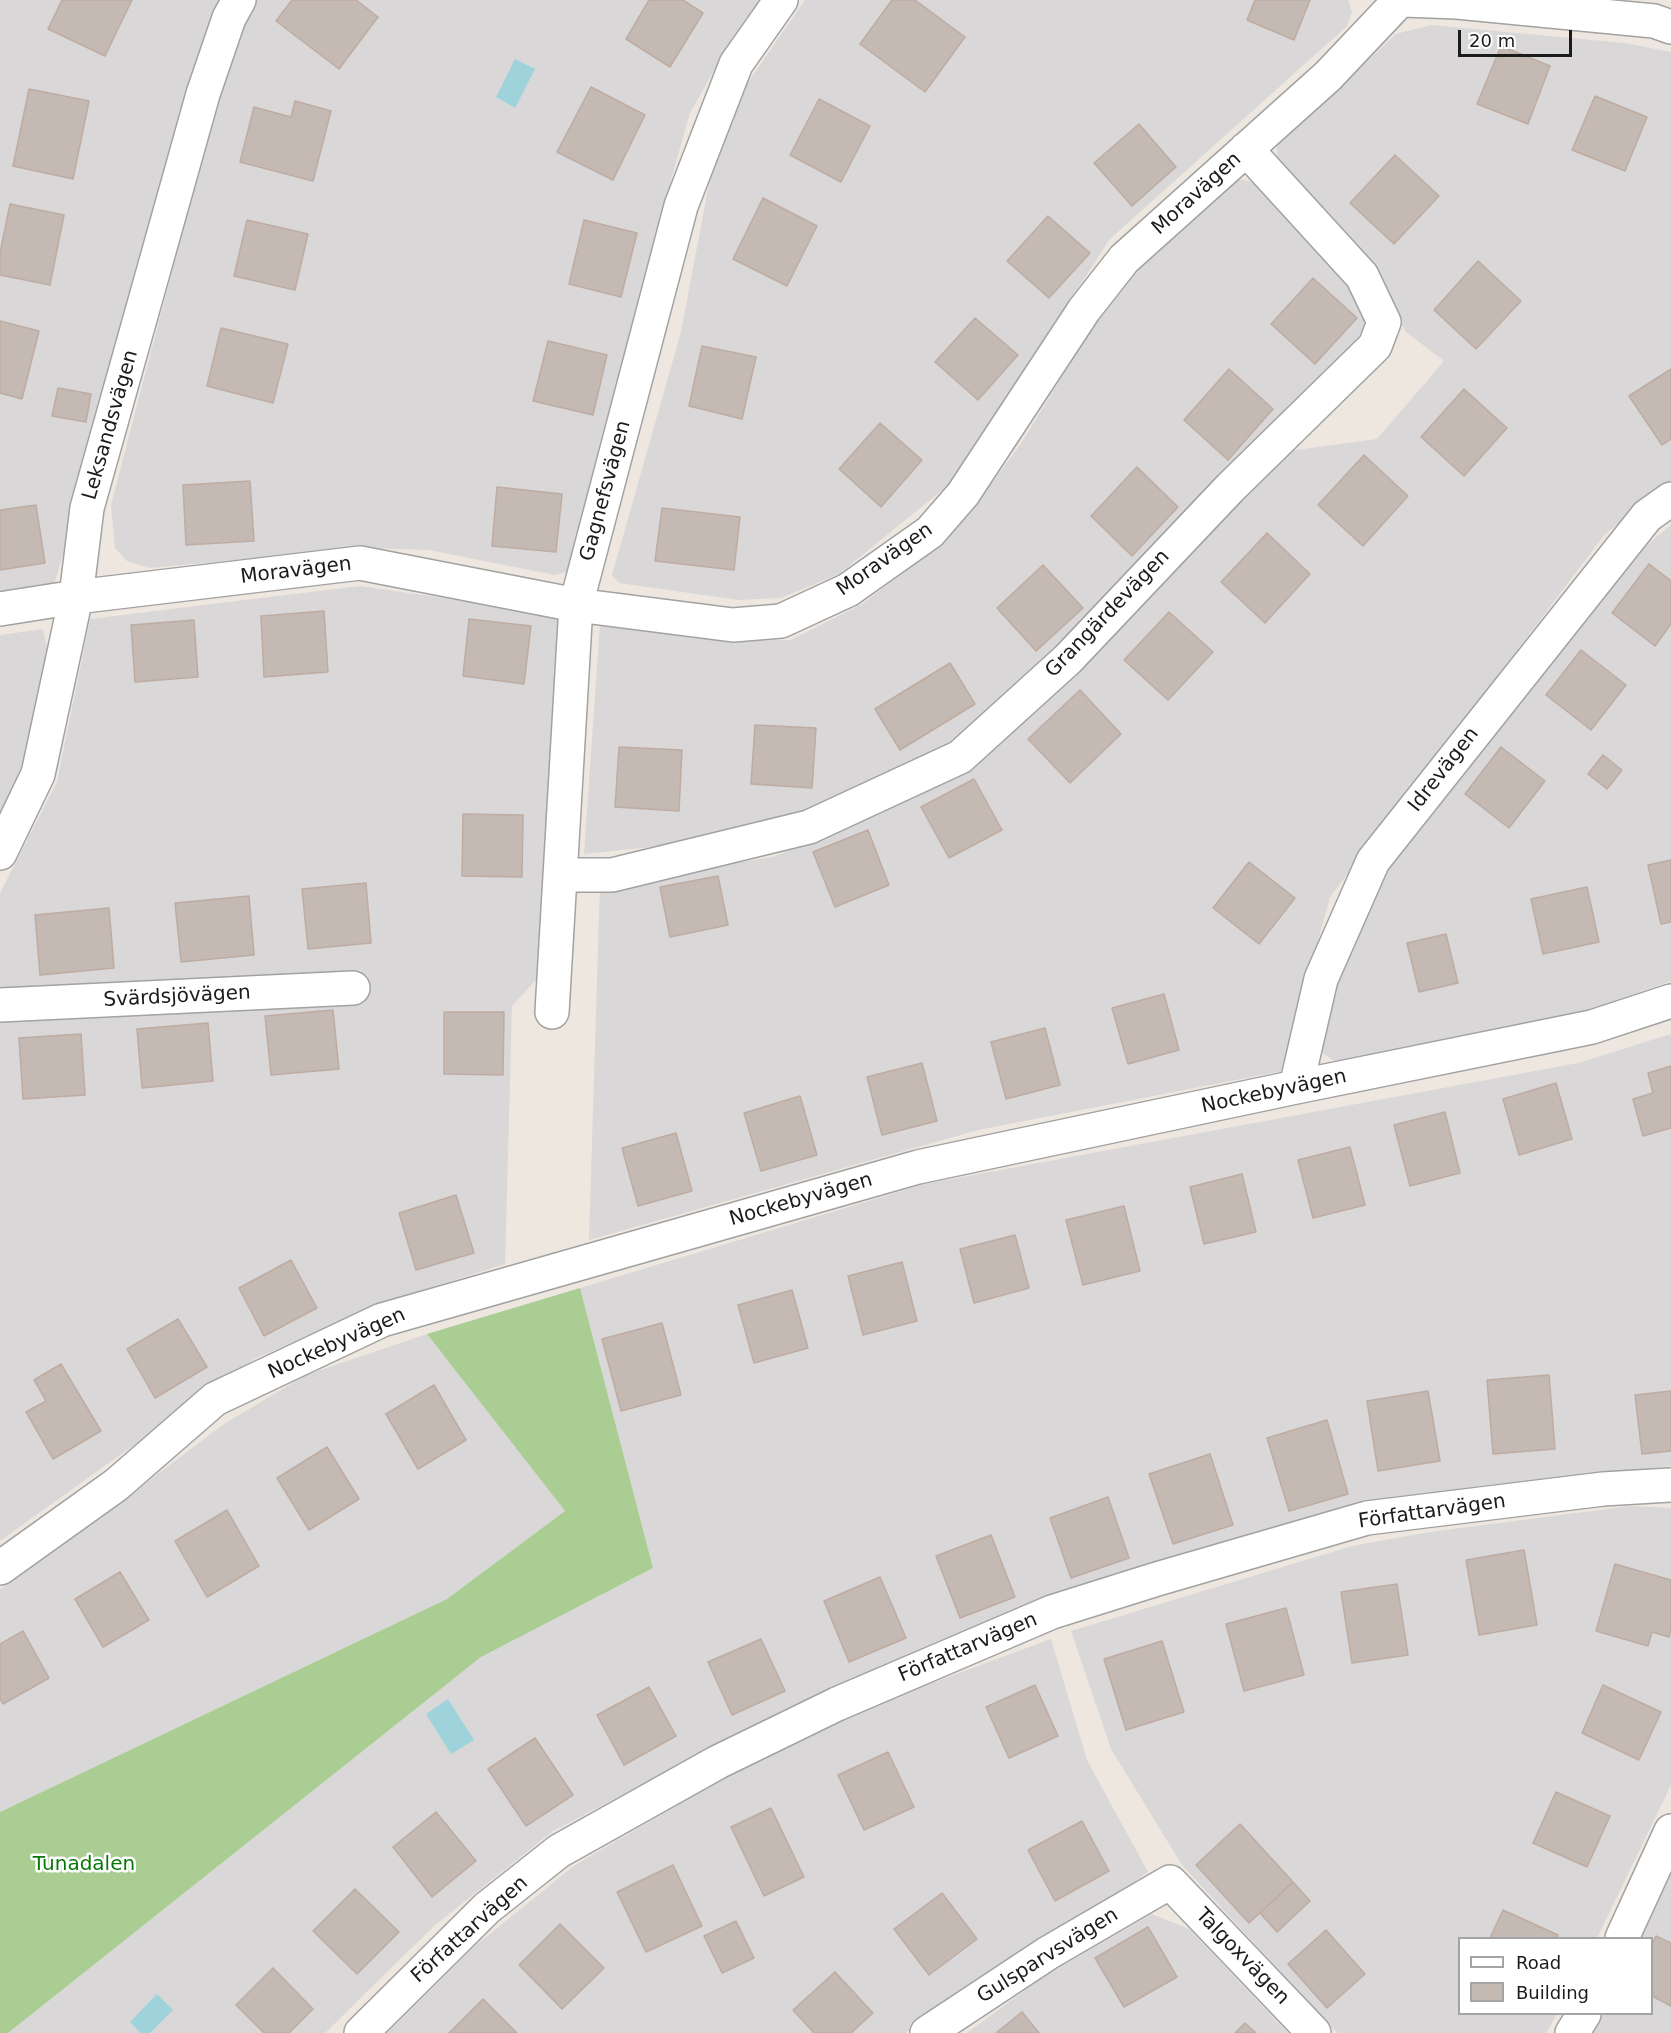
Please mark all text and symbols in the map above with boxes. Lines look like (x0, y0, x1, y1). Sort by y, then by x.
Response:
scale bar (1461, 18, 1575, 56)
text: 20 m (1469, 30, 1515, 51)
street label: Moravägen (1147, 148, 1247, 240)
street label: Leksandsvägen (78, 347, 144, 503)
street label: Gagnefsvägen (576, 418, 636, 564)
street label: Moravägen (832, 518, 938, 602)
street label: Grangärdevägen (1041, 545, 1175, 683)
street label: Moravägen (239, 552, 353, 590)
street label: Idrevägen (1404, 723, 1484, 817)
street label: Svärdsjövägen (103, 981, 251, 1013)
street label: Nockebyvägen (1199, 1065, 1349, 1119)
street label: Nockebyvägen (727, 1168, 875, 1232)
street label: Nockebyvägen (265, 1303, 409, 1385)
street label: Författarvägen (1357, 1490, 1507, 1534)
street label: Författarvägen (895, 1608, 1041, 1688)
park label: Tunadalen (33, 1853, 135, 1877)
street label: Författarvägen (407, 1871, 533, 1989)
street label: Gulsparvsvägen (973, 1903, 1123, 2009)
street label: Talgoxvägen (1190, 1904, 1294, 2010)
legend (1458, 1937, 1653, 2015)
text: Road (1516, 1952, 1561, 1973)
text: Building (1516, 1982, 1589, 2003)

